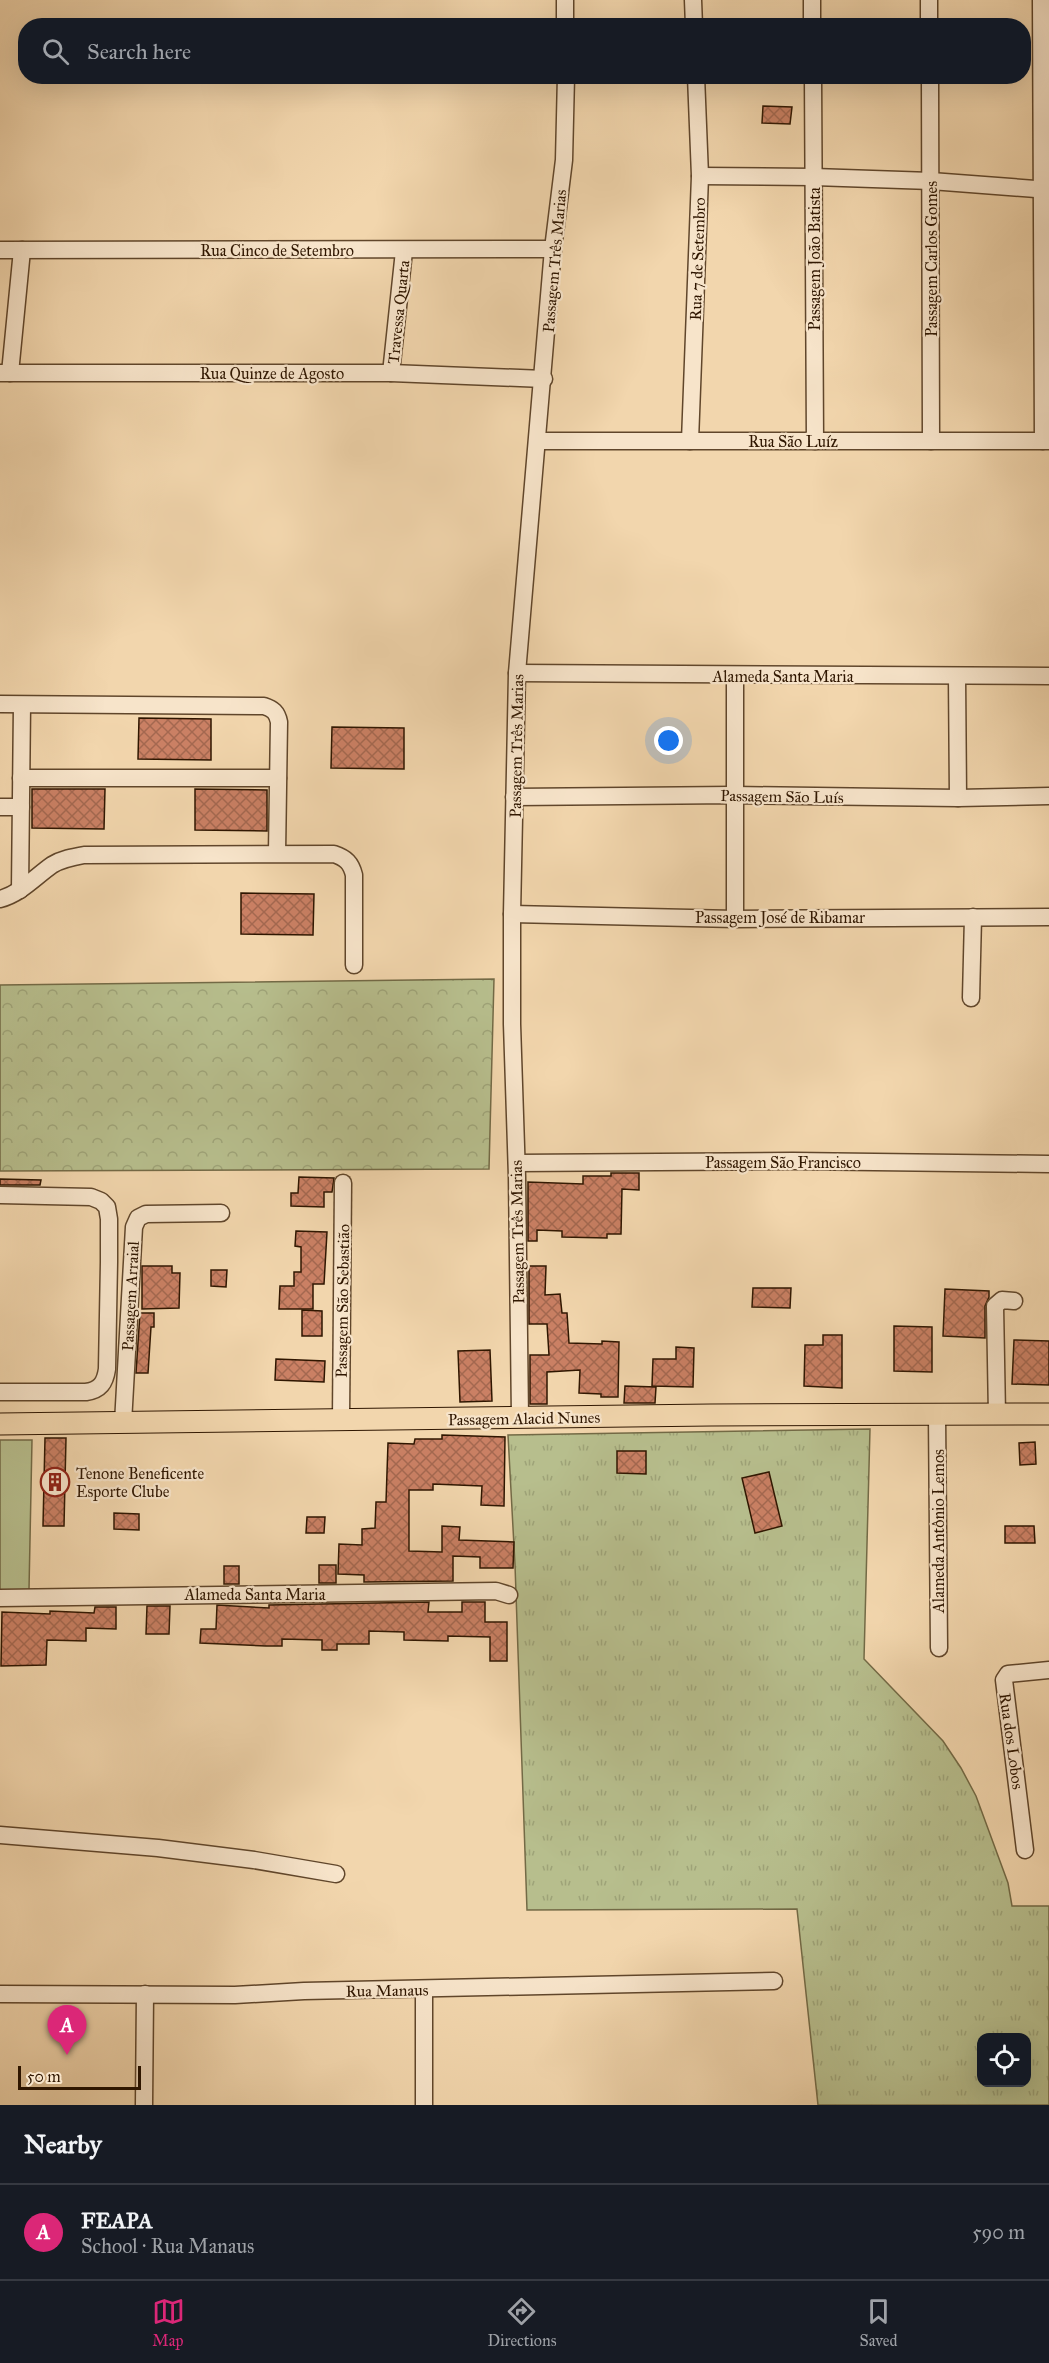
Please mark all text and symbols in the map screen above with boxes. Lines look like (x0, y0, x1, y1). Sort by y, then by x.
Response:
search box (18, 18, 1031, 84)
icon: search (39, 35, 72, 68)
text: Search here (87, 38, 191, 65)
street label: Passagem Carlos Gomes (922, 181, 942, 337)
street label: Passagem João Batista (805, 187, 825, 331)
street label: Passagem Três Marias (539, 188, 571, 334)
street label: Rua 7 de Setembro (686, 197, 709, 321)
street label: Rua Cinco de Setembro (200, 241, 354, 260)
street label: Travessa Quarta (384, 259, 413, 365)
street label: Rua Quinze de Agosto (200, 364, 344, 384)
street label: Rua São Luíz (748, 432, 838, 451)
street label: Alameda Santa Maria (712, 667, 854, 686)
street label: Passagem Três Marias (506, 674, 528, 818)
your location (654, 726, 683, 755)
street label: Passagem São Luís (720, 786, 844, 808)
street label: Passagem José de Ribamar (695, 908, 865, 928)
street label: Passagem São Francisco (705, 1153, 861, 1173)
street label: Passagem Três Marias (507, 1160, 529, 1304)
street label: Passagem São Sebastião (332, 1224, 354, 1378)
street label: Passagem Arraial (118, 1240, 144, 1352)
street label: Passagem Alacid Nunes (448, 1408, 601, 1430)
street label: Alameda Antônio Lemos (929, 1449, 948, 1614)
place label: Tenone Beneficente Esporte Clube (76, 1464, 204, 1501)
building icon: Tenone Beneficente Esporte Clube (39, 1466, 71, 1498)
street label: Alameda Santa Maria (184, 1585, 326, 1604)
street label: Rua dos Lobos (995, 1692, 1028, 1791)
street label: Rua Manaus (345, 1980, 429, 2001)
pin: A (48, 2006, 86, 2055)
map controls (977, 2033, 1031, 2087)
button: locate (977, 2033, 1031, 2087)
scale bar (18, 2063, 141, 2090)
text: 50 m (27, 2067, 61, 2086)
text: Nearby (24, 2128, 102, 2160)
text: FEAPA (81, 2207, 153, 2234)
text: A (37, 2220, 50, 2244)
text: 590 m (972, 2220, 1025, 2244)
text: School · Rua Manaus (81, 2234, 254, 2258)
tab: Map (152, 2295, 185, 2350)
tab: Directions (488, 2295, 556, 2350)
tab: Saved (859, 2295, 897, 2350)

